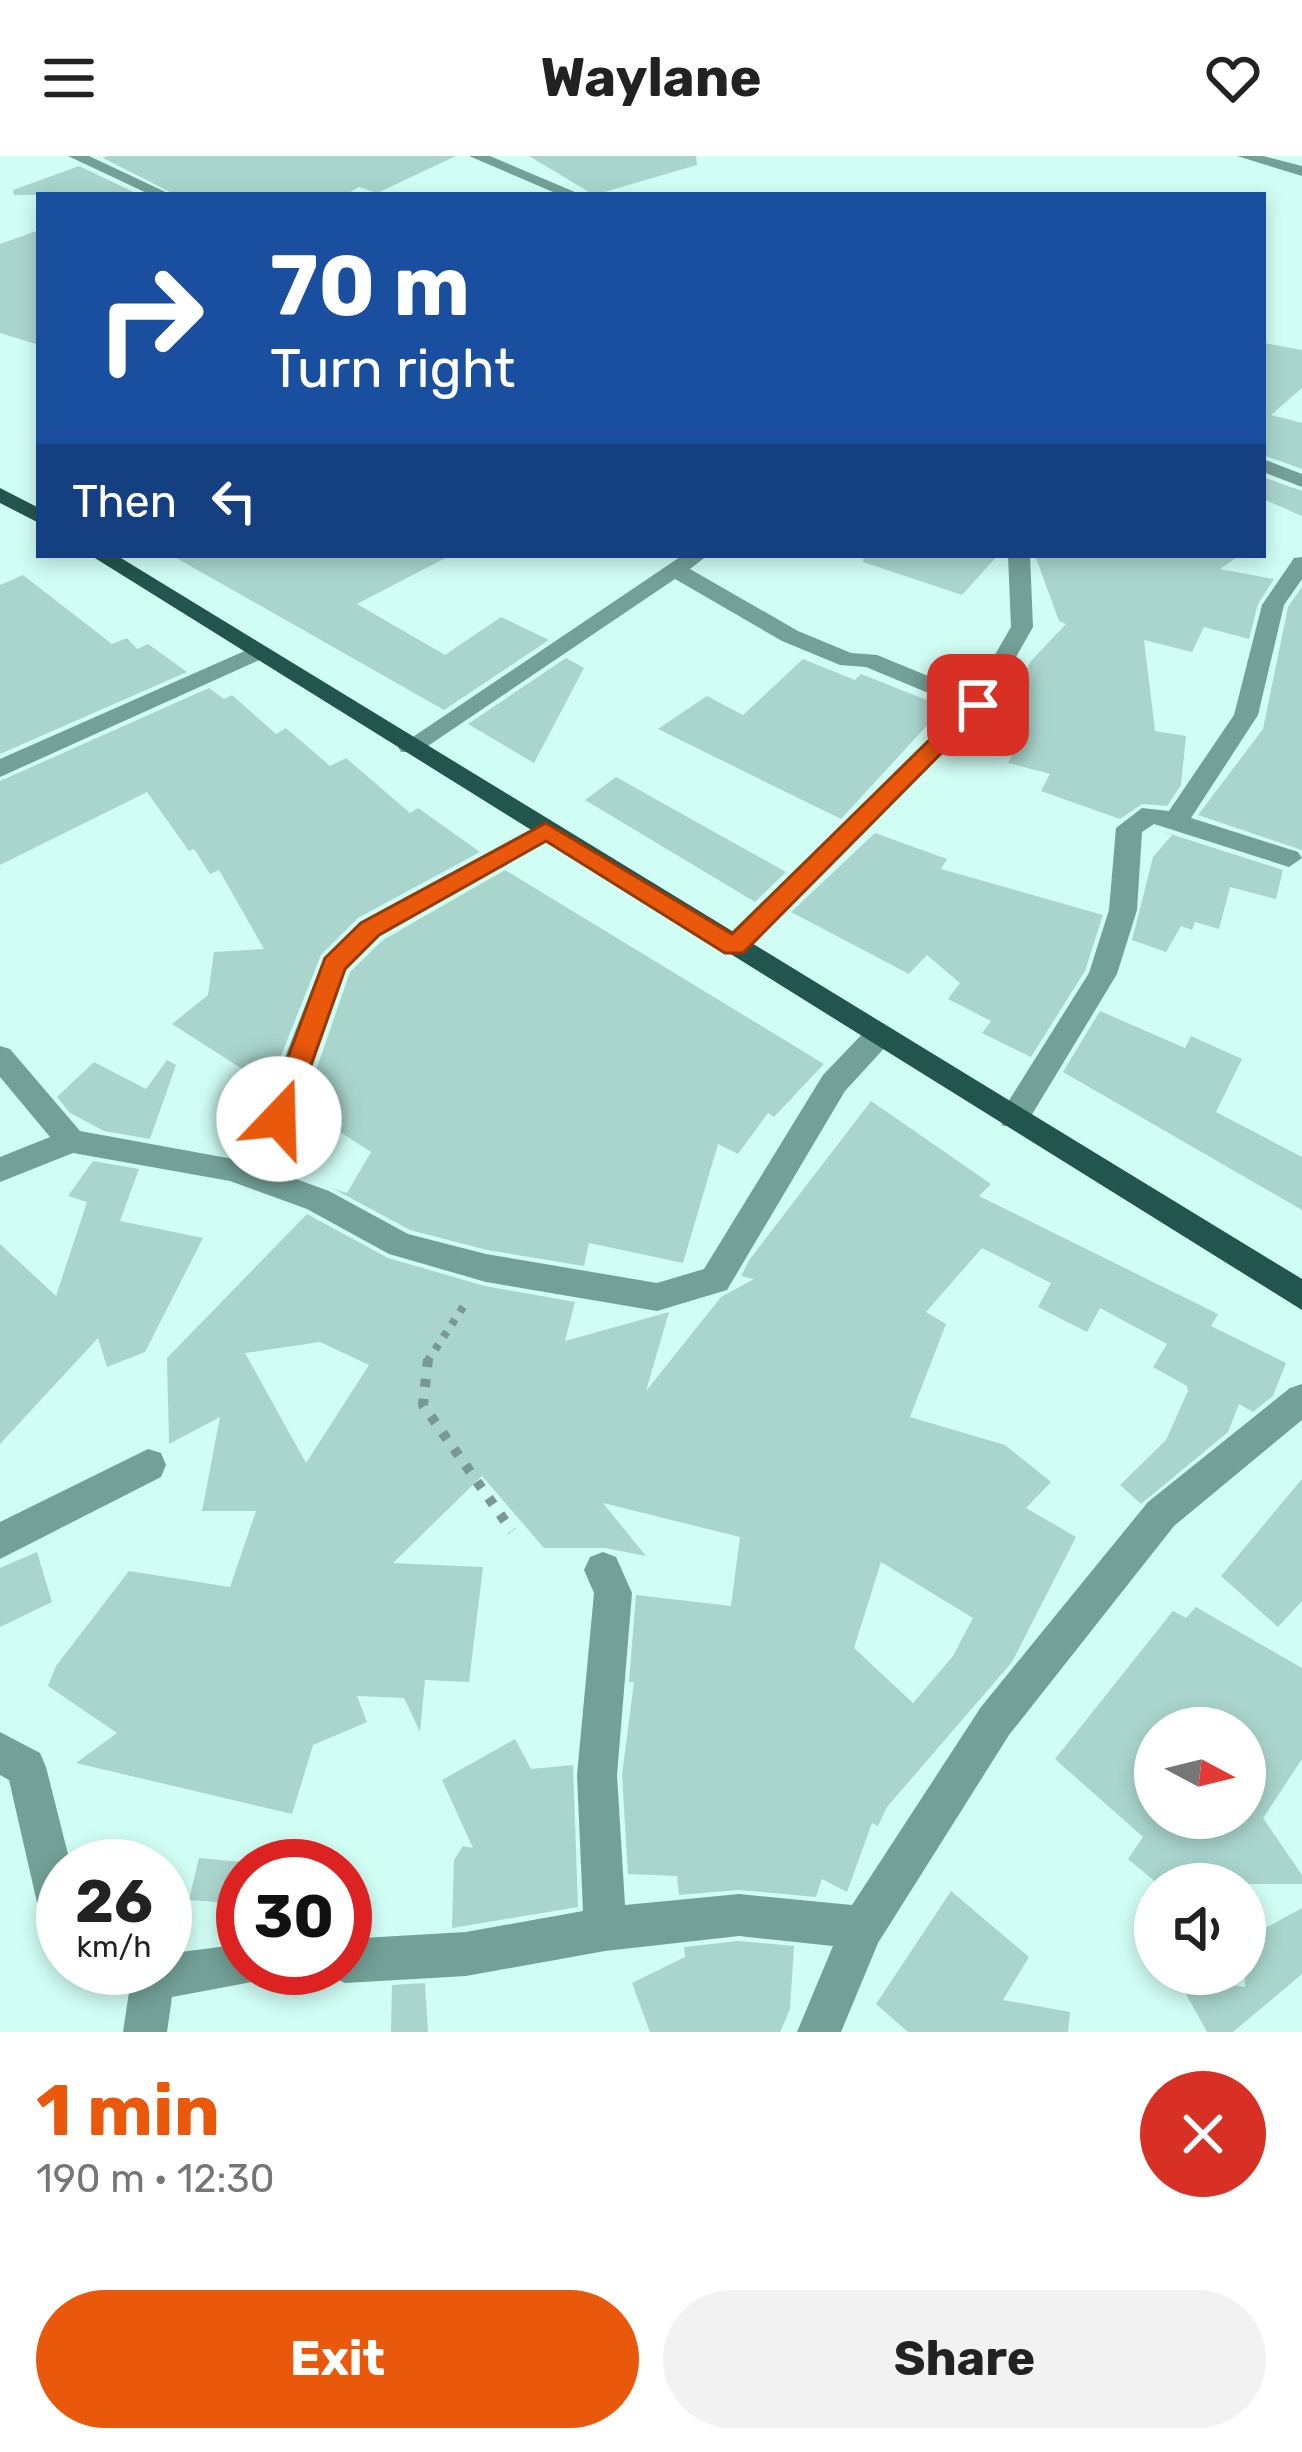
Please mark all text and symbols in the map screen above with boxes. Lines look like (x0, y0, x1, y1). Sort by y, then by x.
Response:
icon: menu (36, 45, 102, 111)
icon: heart (1200, 45, 1266, 111)
text: Waylane (540, 46, 762, 110)
text: 70 m (270, 236, 470, 336)
icon: right (72, 240, 228, 396)
text: Turn right (270, 337, 515, 401)
icon: left (201, 468, 267, 534)
text: Then (72, 475, 177, 528)
pin (927, 654, 1029, 756)
icon: arrive (945, 672, 1011, 738)
position arrow (216, 1056, 342, 1182)
north arrow (1134, 1707, 1266, 1839)
map controls (1134, 1707, 1266, 1995)
speed limit sign: 30 (216, 1839, 372, 1995)
button: sound (1134, 1863, 1266, 1995)
text: 26 (75, 1866, 153, 1937)
text: km/h (77, 1929, 151, 1965)
text: 1 min (36, 2068, 220, 2153)
button: close (1140, 2071, 1266, 2197)
text: 190 m · 12:30 (36, 2156, 275, 2202)
button: Exit (36, 2290, 639, 2428)
button: Share (663, 2290, 1266, 2428)

